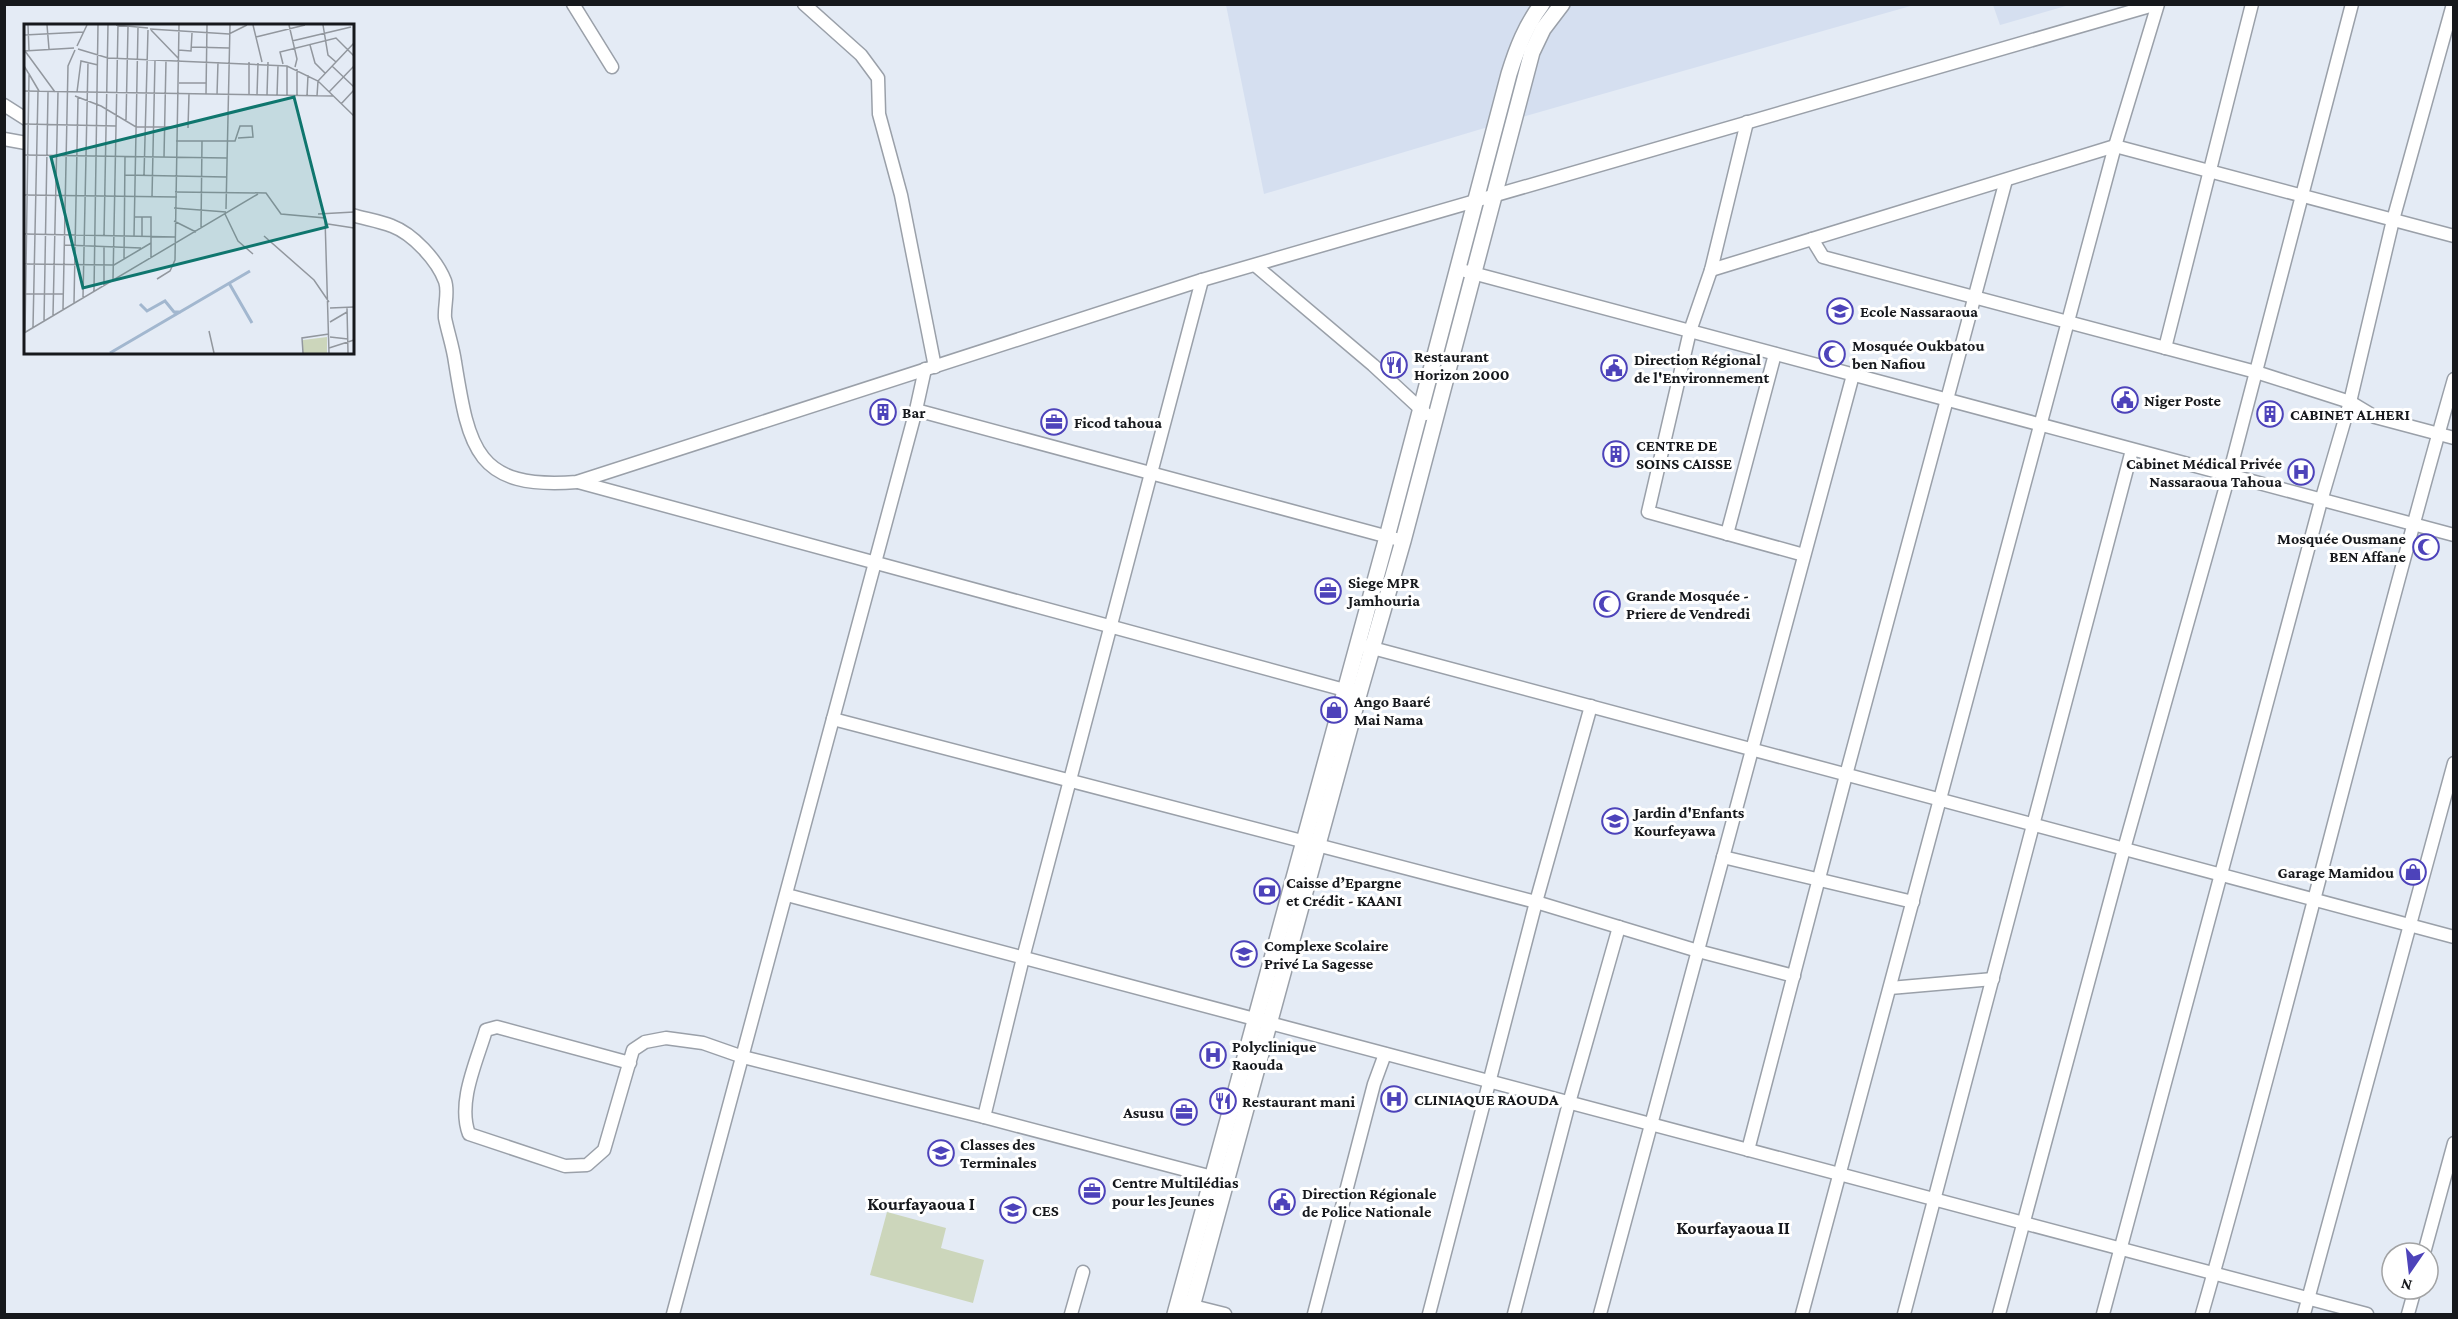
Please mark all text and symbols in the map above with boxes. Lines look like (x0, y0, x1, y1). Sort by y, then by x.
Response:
inset map (24, 24, 354, 354)
school or university icon: Ecole Nassaraoua (1825, 296, 1855, 326)
place label: Ecole Nassaraoua (1860, 303, 1978, 320)
place label: Mosquée Oukbatou ben Nafiou (1851, 337, 1985, 372)
mosque icon: Mosquée Oukbatou ben Nafiou (1817, 339, 1847, 369)
place label: Restaurant Horizon 2000 (1414, 348, 1510, 383)
restaurant icon: Restaurant Horizon 2000 (1379, 350, 1409, 380)
place label: Direction Régional de l'Environnement (1634, 351, 1769, 386)
public building icon: Direction Régional de l'Environnement (1599, 353, 1629, 383)
public building icon: Niger Poste (2110, 385, 2140, 415)
place label: Niger Poste (2144, 392, 2221, 409)
building icon: Bar (868, 397, 898, 427)
building icon: CABINET ALHERI (2255, 399, 2285, 429)
place label: Bar (902, 404, 926, 421)
place label: CABINET ALHERI (2290, 406, 2410, 423)
office icon: Ficod tahoua (1039, 407, 1069, 437)
place label: Ficod tahoua (1074, 414, 1162, 431)
place label: CENTRE DE SOINS CAISSE (1636, 437, 1732, 472)
building icon: CENTRE DE SOINS CAISSE (1601, 439, 1631, 469)
place label: Cabinet Médical Privée Nassaraoua Tahoua (2126, 455, 2283, 490)
hospital icon: Cabinet Médical Privée Nassaraoua Tahoua (2286, 457, 2316, 487)
place label: Mosquée Ousmane BEN Affane (2277, 530, 2407, 565)
mosque icon: Mosquée Ousmane BEN Affane (2411, 532, 2441, 562)
place label: Siege MPR Jamhouria (1346, 574, 1420, 609)
office icon: Siege MPR Jamhouria (1313, 576, 1343, 606)
place label: Grande Mosquée - Priere de Vendredi (1626, 587, 1750, 622)
mosque icon: Grande Mosquée - Priere de Vendredi (1592, 589, 1622, 619)
place label: Ango Baaré Mai Nama (1353, 693, 1431, 728)
shop icon: Ango Baaré Mai Nama (1319, 695, 1349, 725)
place label: Jardin d'Enfants Kourfeyawa (1632, 804, 1745, 839)
school or university icon: Jardin d'Enfants Kourfeyawa (1600, 806, 1630, 836)
shop icon: Garage Mamidou (2398, 857, 2428, 887)
place label: Garage Mamidou (2277, 864, 2394, 881)
place label: Caisse d’Epargne et Crédit - KAANI (1286, 874, 1402, 909)
bank icon: Caisse d’Epargne et Crédit - KAANI (1252, 876, 1282, 906)
place label: Complexe Scolaire Privé La Sagesse (1264, 937, 1389, 972)
school or university icon: Complexe Scolaire Privé La Sagesse (1229, 939, 1259, 969)
place label: Polyclinique Raouda (1232, 1038, 1317, 1073)
hospital icon: Polyclinique Raouda (1198, 1040, 1228, 1070)
hospital icon: CLINIAQUE RAOUDA (1379, 1084, 1409, 1114)
restaurant icon: Restaurant mani (1208, 1086, 1238, 1116)
place label: CLINIAQUE RAOUDA (1414, 1091, 1559, 1108)
place label: Restaurant mani (1242, 1093, 1355, 1110)
office icon: Asusu (1169, 1097, 1199, 1127)
place label: Asusu (1122, 1104, 1164, 1121)
place label: Classes des Terminales (960, 1136, 1037, 1171)
school or university icon: Classes des Terminales (926, 1138, 956, 1168)
place label: Centre Multilédias pour les Jeunes (1112, 1174, 1239, 1209)
office icon: Centre Multilédias pour les Jeunes (1077, 1176, 1107, 1206)
place label: Direction Régionale de Police Nationale (1302, 1185, 1437, 1220)
public building icon: Direction Régionale de Police Nationale (1267, 1187, 1297, 1217)
district label: Kourfayaoua I (867, 1194, 975, 1214)
school or university icon: CES (998, 1195, 1028, 1225)
place label: CES (1032, 1202, 1059, 1219)
district label: Kourfayaoua II (1676, 1218, 1790, 1238)
north arrow (2380, 1241, 2440, 1301)
text: N (2399, 1275, 2414, 1295)

